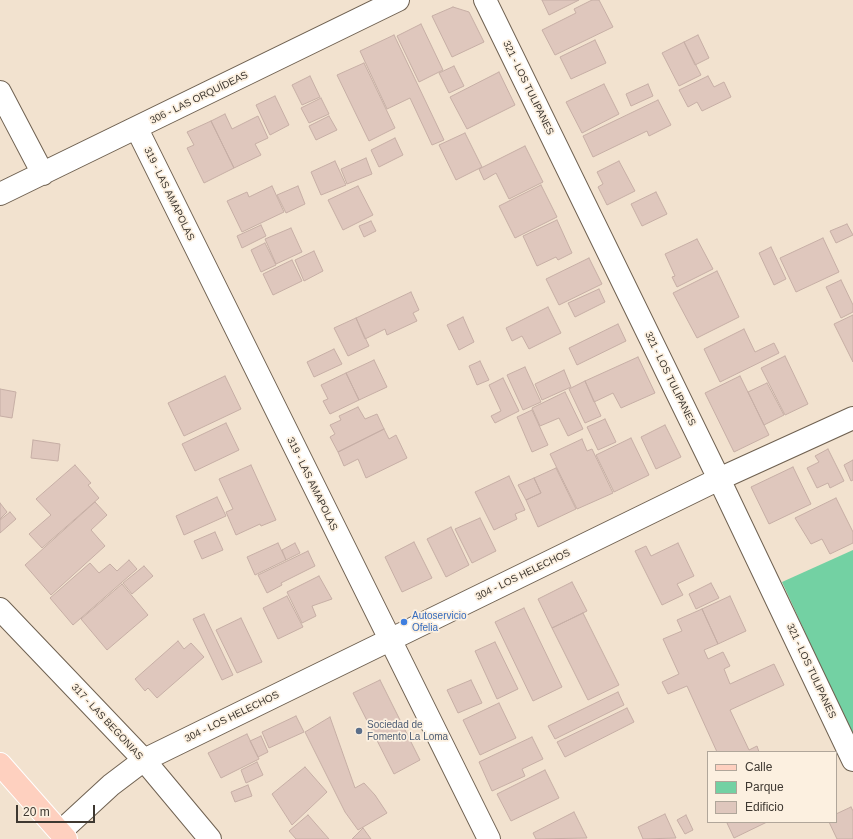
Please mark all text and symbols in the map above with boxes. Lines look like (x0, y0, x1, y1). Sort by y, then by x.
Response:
street label: 321 - LOS TULIPANES (500, 39, 556, 137)
street label: 306 - LAS ORQUÍDEAS (148, 69, 250, 127)
street label: 319 - LAS AMAPOLAS (141, 145, 197, 243)
street label: 321 - LOS TULIPANES (642, 330, 698, 428)
street label: 319 - LAS AMAPOLAS (284, 435, 340, 533)
street label: 304 - LOS HELECHOS (474, 547, 572, 603)
place label: Autoservicio Ofelia (412, 610, 466, 634)
marker: Autoservicio Ofelia (399, 617, 409, 627)
street label: 321 - LOS TULIPANES (784, 622, 838, 720)
street label: 317 - LAS BEGONIAS (69, 682, 145, 762)
street label: 304 - LOS HELECHOS (183, 689, 281, 745)
place label: Sociedad de Fomento La Loma (367, 719, 448, 742)
marker: Sociedad de Fomento La Loma (354, 726, 364, 736)
legend (707, 751, 837, 823)
text: Calle (745, 760, 772, 774)
text: Parque (745, 780, 784, 794)
scale bar (18, 797, 97, 823)
text: Edificio (745, 800, 784, 814)
text: 20 m (23, 805, 50, 819)

